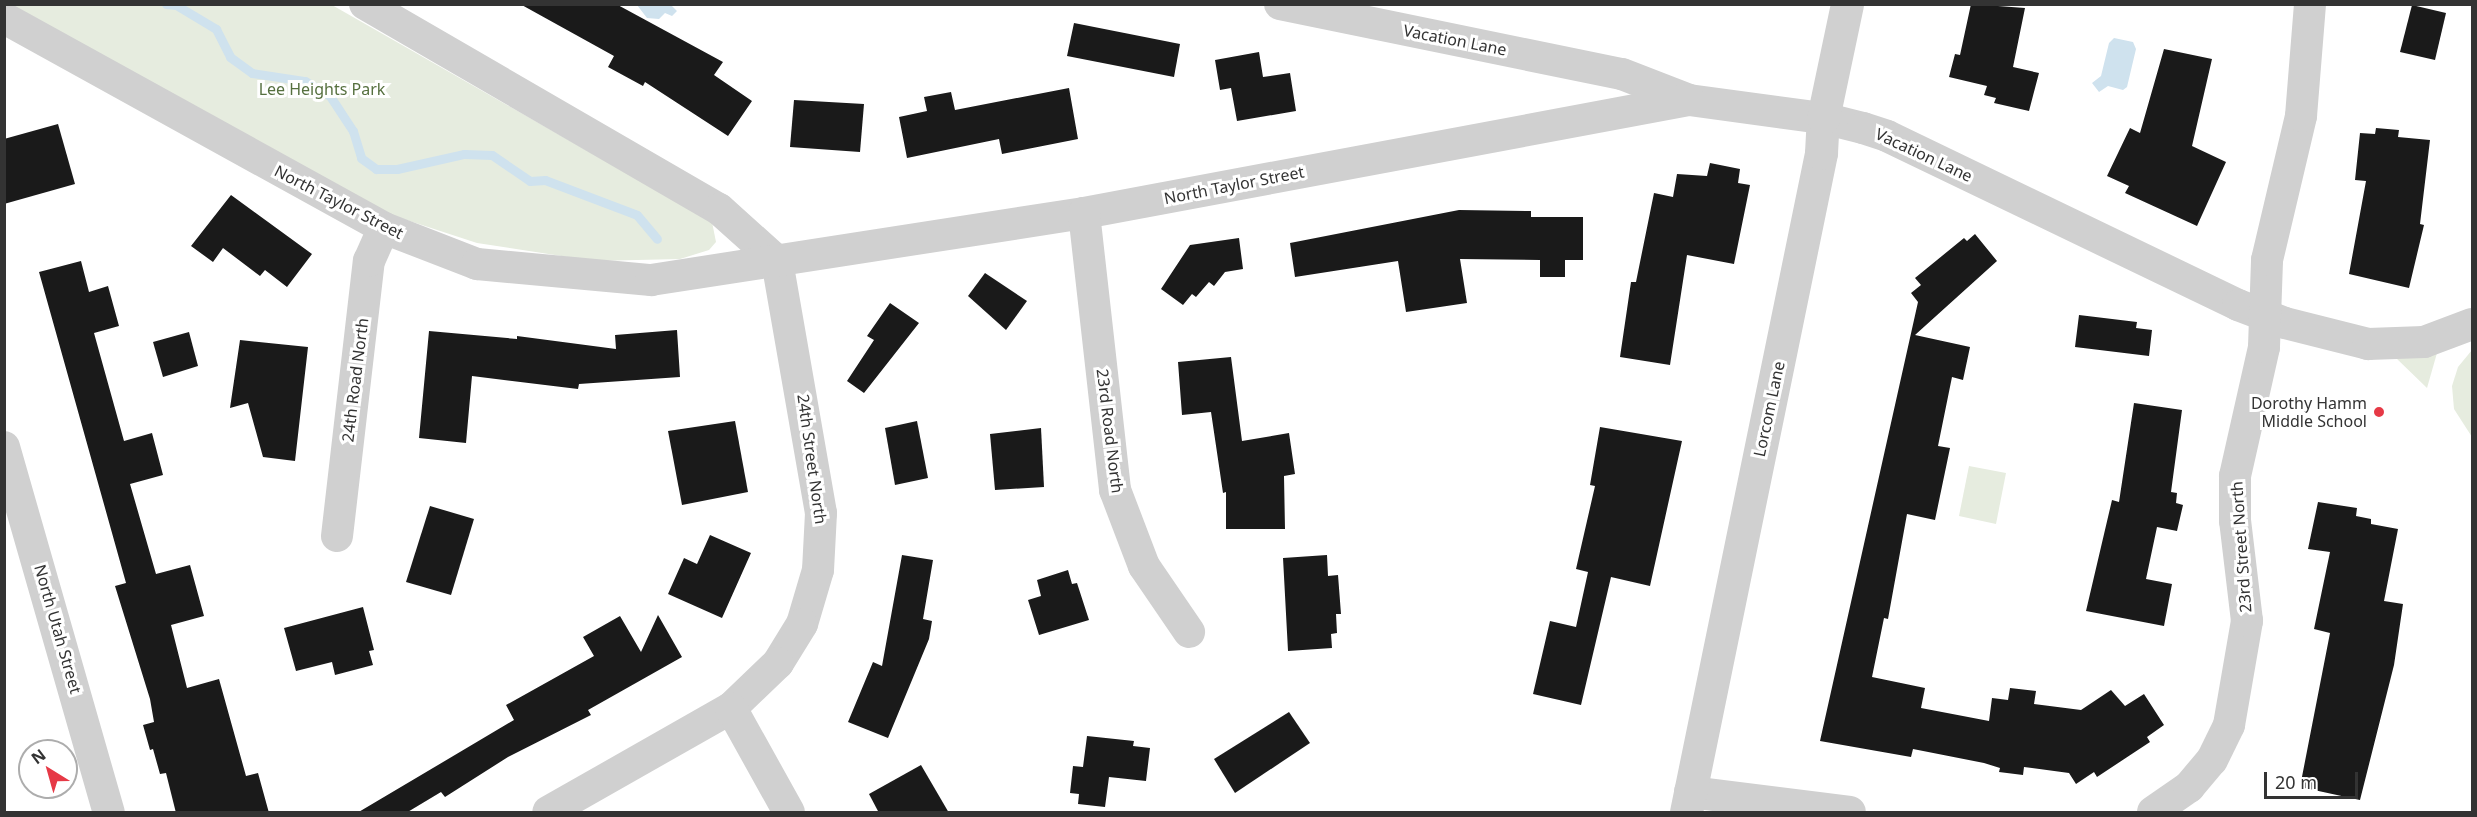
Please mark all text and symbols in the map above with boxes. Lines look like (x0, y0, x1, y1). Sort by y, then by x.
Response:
street label: Vacation Lane (1402, 21, 1508, 59)
park label: Lee Heights Park (259, 79, 385, 99)
street label: Vacation Lane (1872, 124, 1976, 186)
street label: North Taylor Street (271, 161, 407, 243)
street label: North Taylor Street (1162, 162, 1306, 208)
street label: 24th Road North (338, 317, 372, 443)
street label: Lorcom Lane (1750, 360, 1788, 458)
street label: 23rd Road North (1093, 368, 1127, 494)
street label: 24th Street North (793, 393, 831, 525)
place label: Dorothy Hamm Middle School (2251, 393, 2367, 431)
marker: Dorothy Hamm Middle School (2372, 405, 2386, 419)
street label: 23rd Street North (2227, 481, 2255, 613)
street label: North Utah Street (30, 562, 86, 696)
north arrow (18, 739, 78, 799)
text: N (27, 744, 50, 769)
scale bar (2267, 760, 2362, 798)
text: 20 m (2275, 770, 2317, 794)

